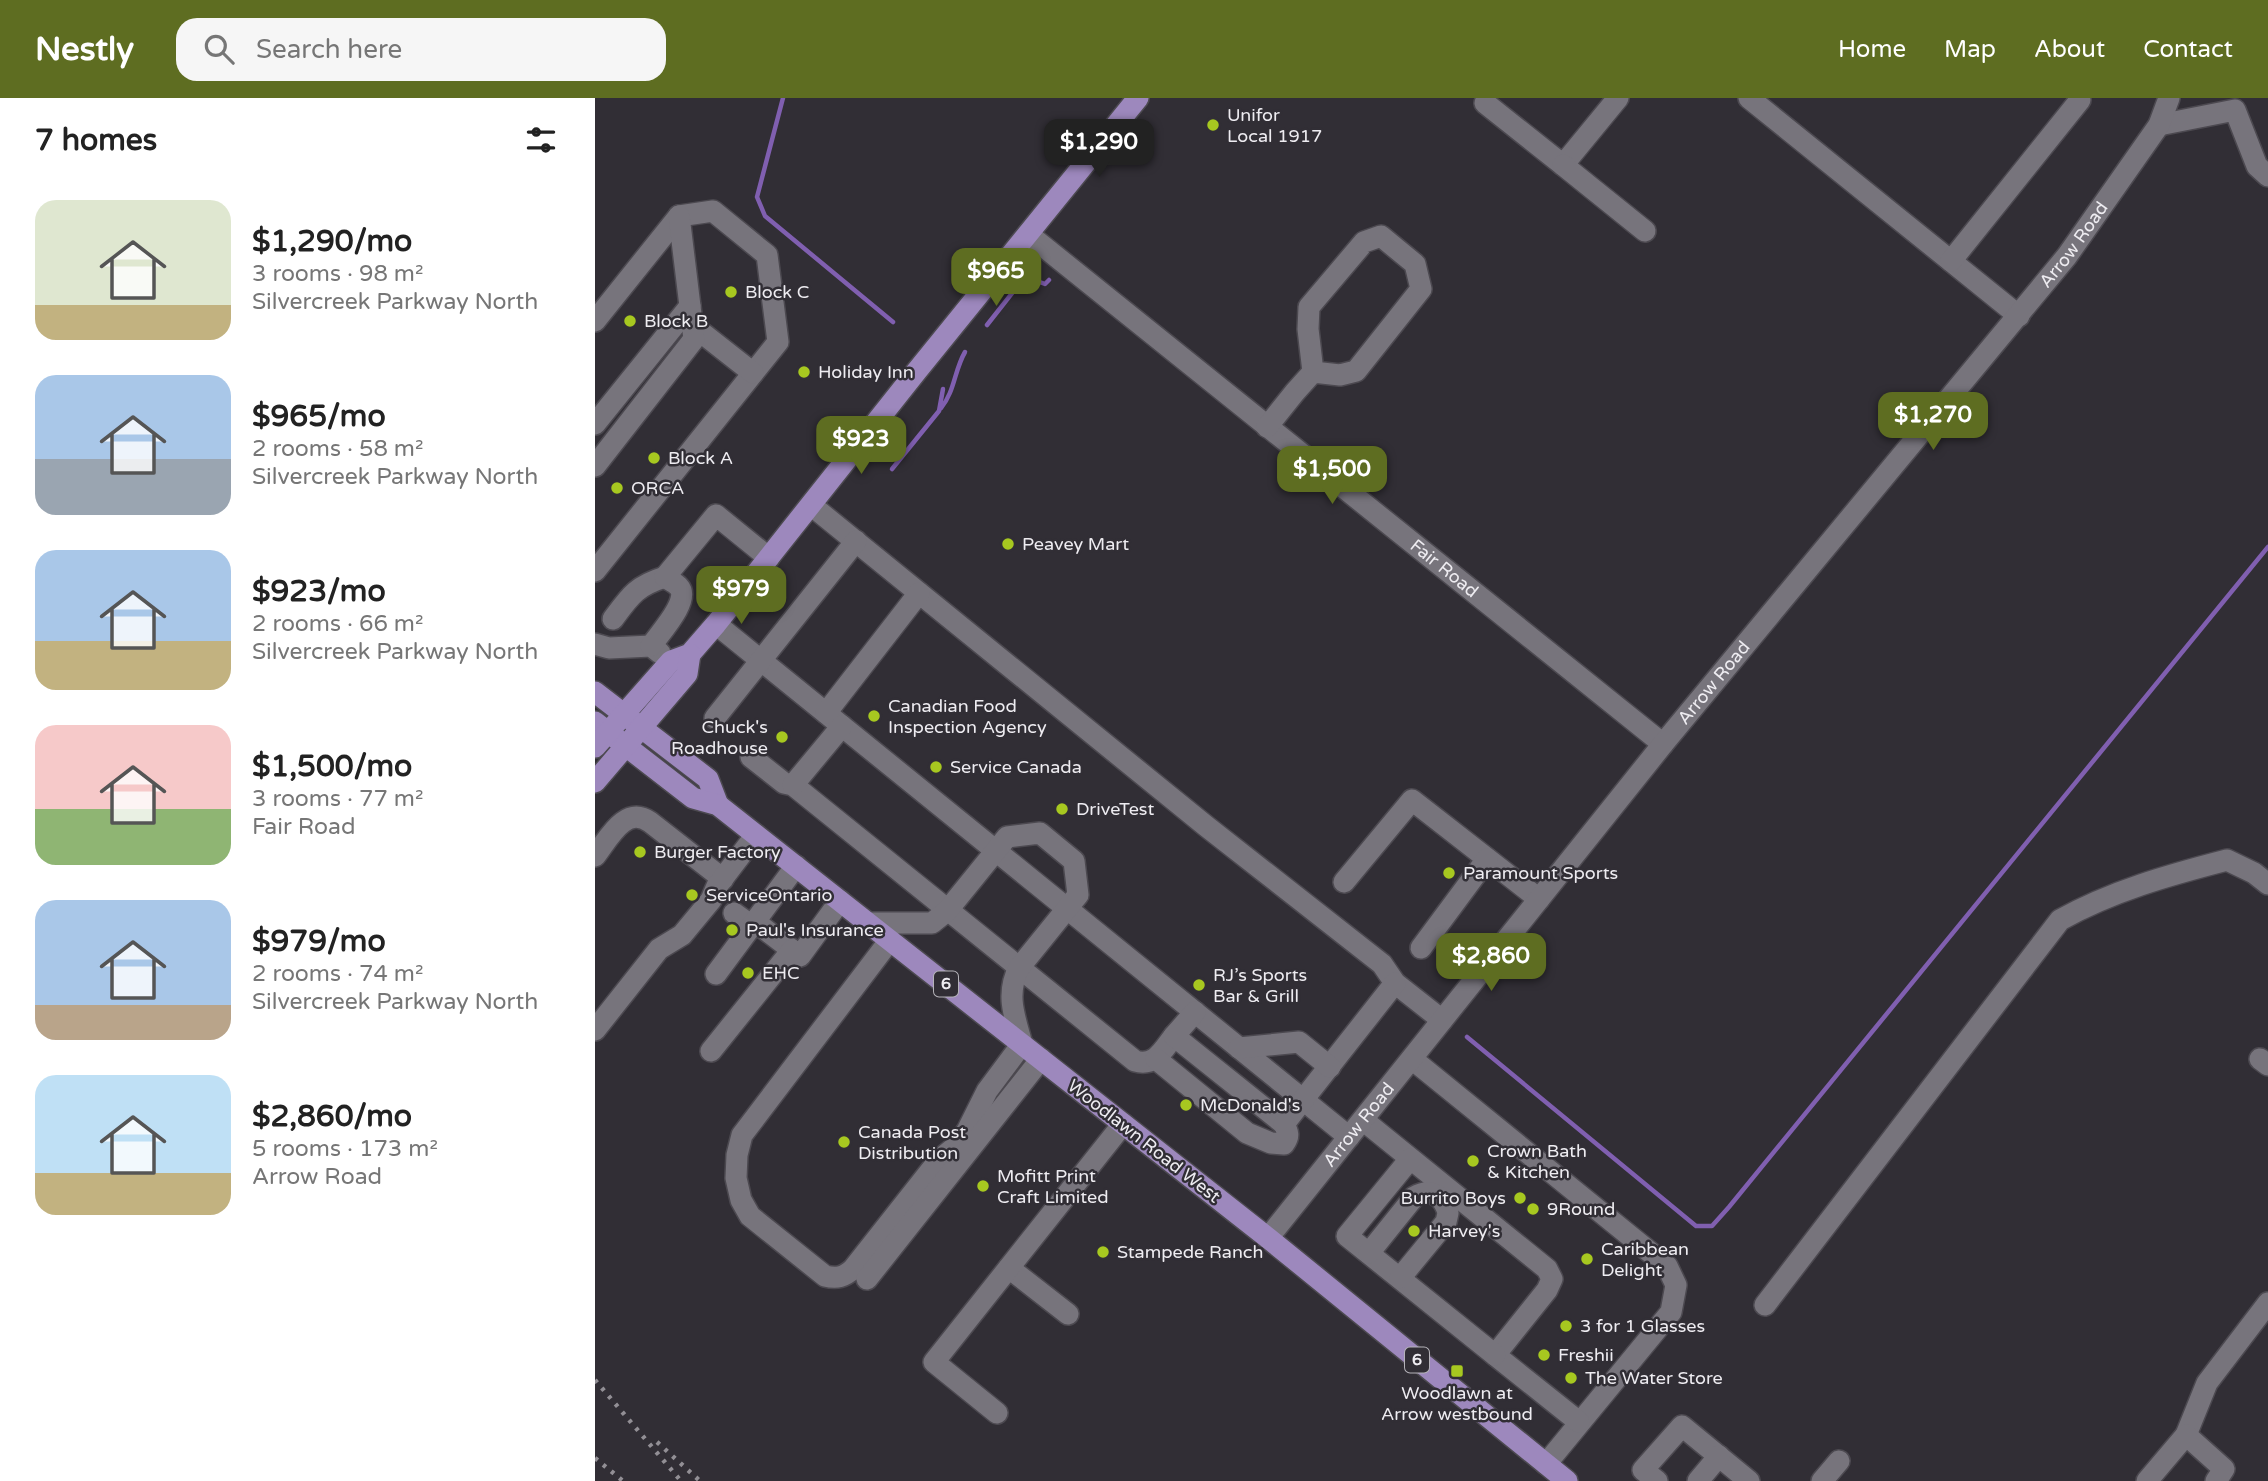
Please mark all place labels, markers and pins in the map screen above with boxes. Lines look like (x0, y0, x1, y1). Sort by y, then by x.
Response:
place label: Unifor Local 1917 (1227, 104, 1322, 147)
marker: Unifor Local 1917 (1205, 117, 1221, 133)
pin: $1,290 (1042, 120, 1156, 179)
pin: $965 (955, 248, 1037, 308)
place label: Block C (745, 281, 809, 303)
marker: Block C (723, 284, 739, 300)
place label: Block B (644, 310, 708, 332)
marker: Block B (622, 313, 638, 329)
place label: Holiday Inn (818, 361, 914, 383)
marker: Holiday Inn (796, 364, 812, 380)
pin: $1,270 (1876, 392, 1990, 452)
pin: $923 (820, 416, 902, 476)
pin: $1,500 (1275, 446, 1389, 506)
place label: Block A (668, 447, 733, 469)
marker: Block A (646, 450, 662, 466)
place label: ORCA (631, 477, 684, 499)
marker: ORCA (609, 480, 625, 496)
place label: Peavey Mart (1022, 533, 1129, 555)
marker: Peavey Mart (1000, 536, 1016, 552)
pin: $979 (700, 566, 782, 626)
place label: Canadian Food Inspection Agency (888, 695, 1047, 738)
marker: Canadian Food Inspection Agency (866, 708, 882, 724)
place label: Chuck's Roadhouse (671, 716, 768, 759)
marker: Chuck's Roadhouse (774, 729, 790, 745)
place label: Service Canada (950, 756, 1082, 778)
marker: Service Canada (928, 759, 944, 775)
place label: DriveTest (1076, 798, 1154, 820)
marker: DriveTest (1054, 801, 1070, 817)
place label: Burger Factory (654, 841, 781, 863)
marker: Burger Factory (632, 844, 648, 860)
place label: Paramount Sports (1463, 862, 1618, 884)
marker: Paramount Sports (1441, 865, 1457, 881)
place label: ServiceOntario (706, 884, 832, 906)
marker: ServiceOntario (684, 887, 700, 903)
place label: Paul's Insurance (746, 919, 884, 941)
marker: Paul's Insurance (724, 922, 740, 938)
pin: $2,860 (1434, 934, 1548, 993)
place label: EHC (762, 962, 800, 984)
place label: RJ’s Sports Bar & Grill (1213, 964, 1307, 1007)
marker: EHC (740, 965, 756, 981)
marker: RJ’s Sports Bar & Grill (1191, 977, 1207, 993)
place label: McDonald's (1200, 1094, 1300, 1116)
marker: McDonald's (1178, 1097, 1194, 1113)
place label: Canada Post Distribution (858, 1121, 966, 1164)
marker: Canada Post Distribution (836, 1134, 852, 1150)
place label: Crown Bath & Kitchen (1487, 1140, 1587, 1183)
marker: Crown Bath & Kitchen (1465, 1153, 1481, 1169)
place label: Mofitt Print Craft Limited (997, 1165, 1109, 1208)
marker: Mofitt Print Craft Limited (975, 1178, 991, 1194)
place label: Burrito Boys (1401, 1187, 1506, 1209)
marker: Burrito Boys (1512, 1190, 1528, 1206)
place label: 9Round (1547, 1198, 1615, 1220)
marker: 9Round (1525, 1201, 1541, 1217)
place label: Harvey's (1428, 1220, 1500, 1242)
marker: Harvey's (1406, 1223, 1422, 1239)
place label: Caribbean Delight (1601, 1238, 1689, 1281)
place label: Stampede Ranch (1117, 1241, 1263, 1263)
marker: Stampede Ranch (1095, 1244, 1111, 1260)
marker: Caribbean Delight (1579, 1251, 1595, 1267)
place label: 3 for 1 Glasses (1580, 1315, 1705, 1337)
marker: 3 for 1 Glasses (1558, 1318, 1574, 1334)
place label: Freshii (1558, 1344, 1614, 1366)
marker: Freshii (1536, 1347, 1552, 1363)
marker: Woodlawn at Arrow westbound (1449, 1363, 1465, 1379)
place label: The Water Store (1585, 1367, 1723, 1389)
marker: The Water Store (1563, 1370, 1579, 1386)
place label: Woodlawn at Arrow westbound (1381, 1382, 1533, 1425)

